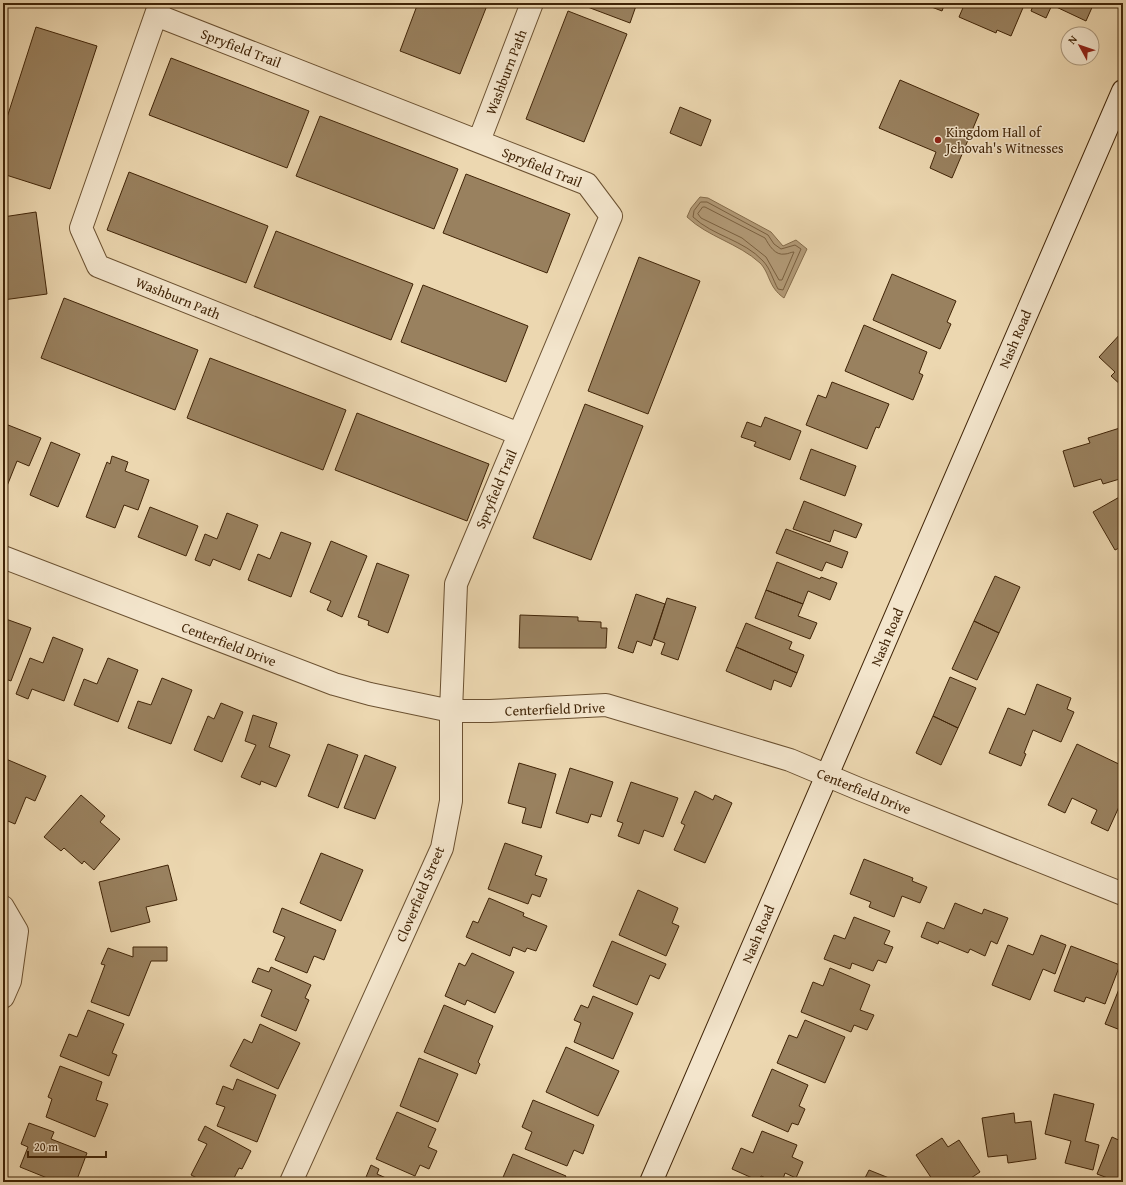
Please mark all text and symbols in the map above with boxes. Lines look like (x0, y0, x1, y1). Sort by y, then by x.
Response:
street label: Spryfield Trail (198, 24, 284, 73)
street label: Washburn Path (481, 26, 531, 118)
north arrow (1060, 26, 1100, 66)
text: N (1064, 31, 1081, 48)
place label: Kingdom Hall of Jehovah's Witnesses (944, 122, 1064, 158)
marker: Kingdom Hall of Jehovah's Witnesses (933, 135, 943, 145)
street label: Spryfield Trail (499, 142, 585, 192)
street label: Washburn Path (133, 272, 224, 324)
street label: Nash Road (994, 306, 1036, 371)
street label: Spryfield Trail (470, 446, 522, 532)
street label: Nash Road (866, 604, 908, 669)
street label: Centerfield Drive (179, 617, 280, 671)
street label: Centerfield Drive (505, 697, 606, 721)
street label: Centerfield Drive (814, 763, 915, 819)
street label: Cloverfield Street (391, 843, 449, 945)
street label: Nash Road (737, 901, 779, 966)
scale bar (28, 1133, 106, 1159)
text: 20 m (34, 1138, 58, 1155)

